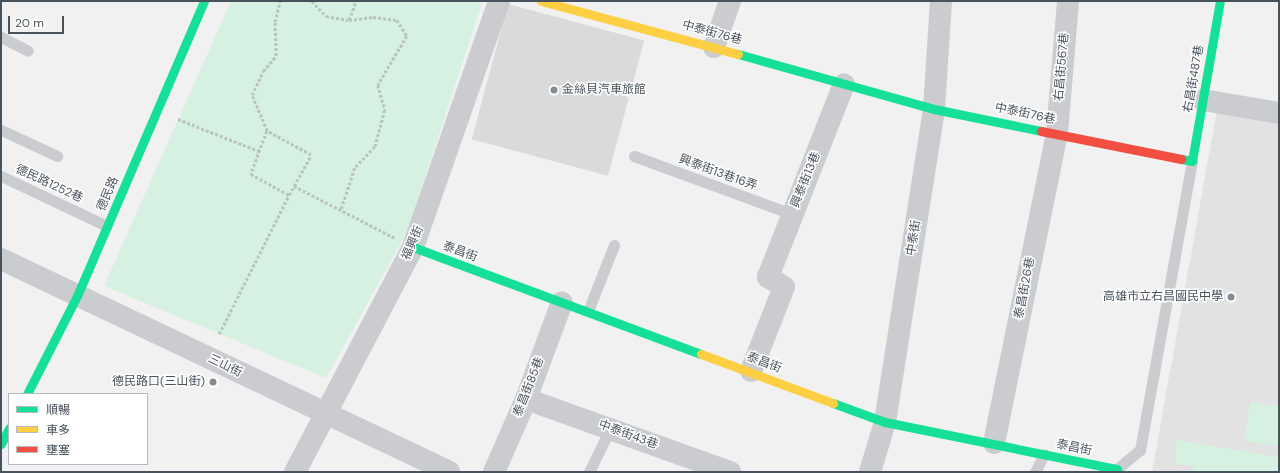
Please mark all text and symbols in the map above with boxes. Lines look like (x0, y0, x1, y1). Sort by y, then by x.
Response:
scale bar (10, 8, 66, 34)
text: 20 m (15, 15, 44, 31)
street label: 中泰街76巷 (680, 18, 744, 48)
street label: 右昌街567巷 (1052, 32, 1072, 102)
street label: 右昌街487巷 (1181, 44, 1207, 114)
place label: 金絲貝汽車旅館 (562, 83, 646, 97)
marker: 金絲貝汽車旅館 (549, 85, 559, 95)
street label: 中泰街76巷 (993, 101, 1057, 127)
street label: 興泰街13巷 (788, 150, 824, 210)
street label: 興泰街13巷16弄 (677, 152, 759, 194)
street label: 德民路1252巷 (13, 162, 85, 206)
street label: 德民路 (94, 175, 122, 213)
street label: 中泰街 (904, 219, 924, 257)
street label: 福興街 (399, 224, 427, 262)
street label: 泰昌街 (441, 239, 479, 265)
street label: 泰昌街26巷 (1012, 256, 1038, 320)
place label: 高雄市立右昌國民中學 (1103, 290, 1223, 304)
marker: 高雄市立右昌國民中學 (1226, 292, 1236, 302)
street label: 泰昌街 (745, 350, 783, 376)
street label: 三山街 (206, 352, 244, 380)
street label: 泰昌街85巷 (511, 355, 547, 419)
place label: 德民路口(三山街) (112, 375, 205, 389)
marker: 德民路口(三山街) (208, 377, 218, 387)
legend (8, 393, 148, 465)
text: 順暢 (46, 402, 70, 418)
street label: 中泰街43巷 (596, 418, 660, 452)
text: 車多 (46, 422, 70, 438)
street label: 泰昌街 (1055, 437, 1093, 459)
text: 壅塞 (46, 442, 70, 458)

